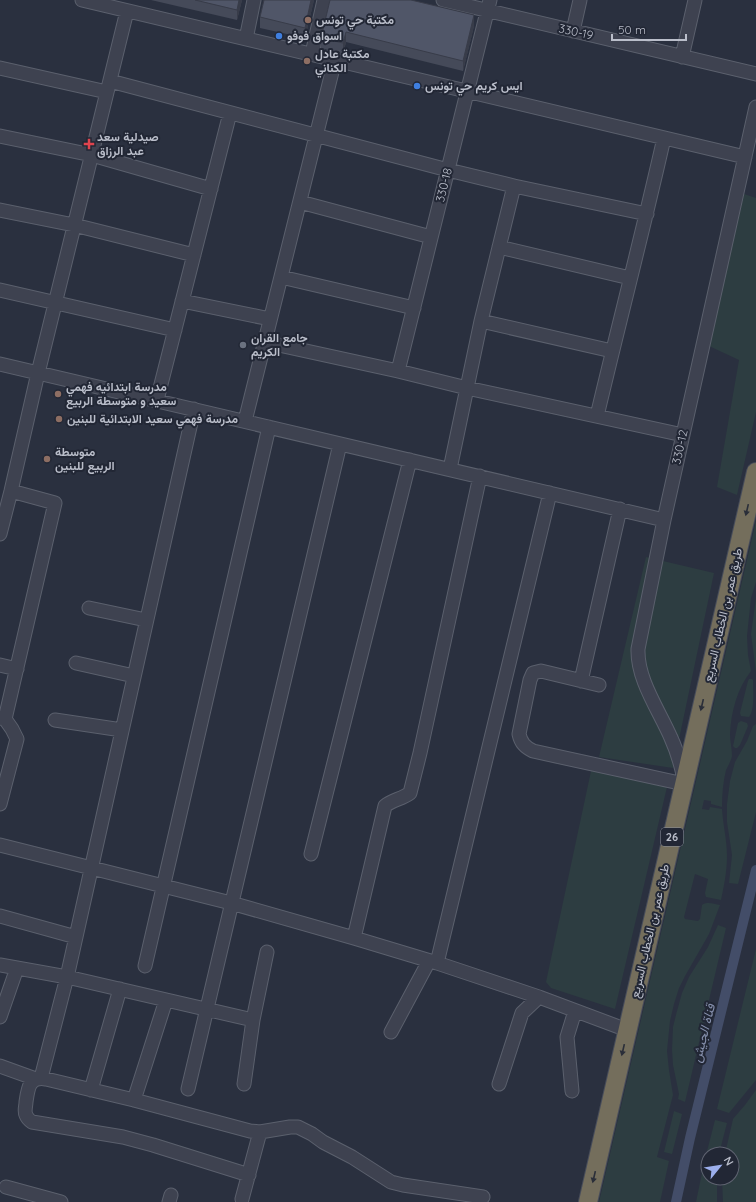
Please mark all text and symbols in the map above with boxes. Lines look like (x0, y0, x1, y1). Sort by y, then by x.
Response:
place label: مكتبة حي تونس (316, 12, 394, 30)
marker: مكتبة حي تونس (303, 15, 313, 25)
scale bar (612, 16, 686, 42)
street label: 330-19 (557, 20, 595, 43)
text: 50 m (618, 22, 646, 37)
place label: اسواق فوفو (287, 28, 342, 44)
marker: اسواق فوفو (274, 31, 284, 41)
place label: مكتبة عادل الكناني (315, 46, 370, 78)
marker: مكتبة عادل الكناني (302, 56, 312, 66)
place label: ايس كريم حي تونس (425, 78, 523, 96)
marker: ايس كريم حي تونس (412, 81, 422, 91)
place label: صيدلية سعد عبد الرزاق (97, 129, 159, 159)
marker: صيدلية سعد عبد الرزاق (84, 139, 94, 149)
street label: 330-18 (432, 166, 455, 204)
place label: جامع القران الكريم (251, 330, 308, 360)
marker: جامع القران الكريم (238, 340, 248, 350)
place label: مدرسة ابتدائيه فهمي سعيد و متوسطة الربيع (66, 379, 177, 409)
marker: مدرسة ابتدائيه فهمي سعيد و متوسطة الربيع (53, 389, 63, 399)
place label: مدرسة فهمي سعيد الابتدائية للبنين (67, 411, 239, 429)
marker: مدرسة فهمي سعيد الابتدائية للبنين (54, 414, 64, 424)
street label: 330-12 (668, 428, 691, 466)
place label: متوسطة الربيع للبنين (55, 444, 115, 474)
marker: متوسطة الربيع للبنين (42, 454, 52, 464)
one-way arrow (744, 504, 750, 516)
street label: طريق عمر بن الخطاب السريع (700, 546, 747, 684)
one-way arrow (699, 699, 705, 711)
road number: 26 (661, 828, 683, 846)
street label: طريق عمر بن الخطاب السريع (627, 862, 674, 1000)
water label: قناة الجيش (688, 1001, 719, 1064)
one-way arrow (619, 1044, 625, 1056)
north arrow (700, 1146, 740, 1186)
text: N (721, 1154, 737, 1168)
one-way arrow (590, 1171, 596, 1183)

